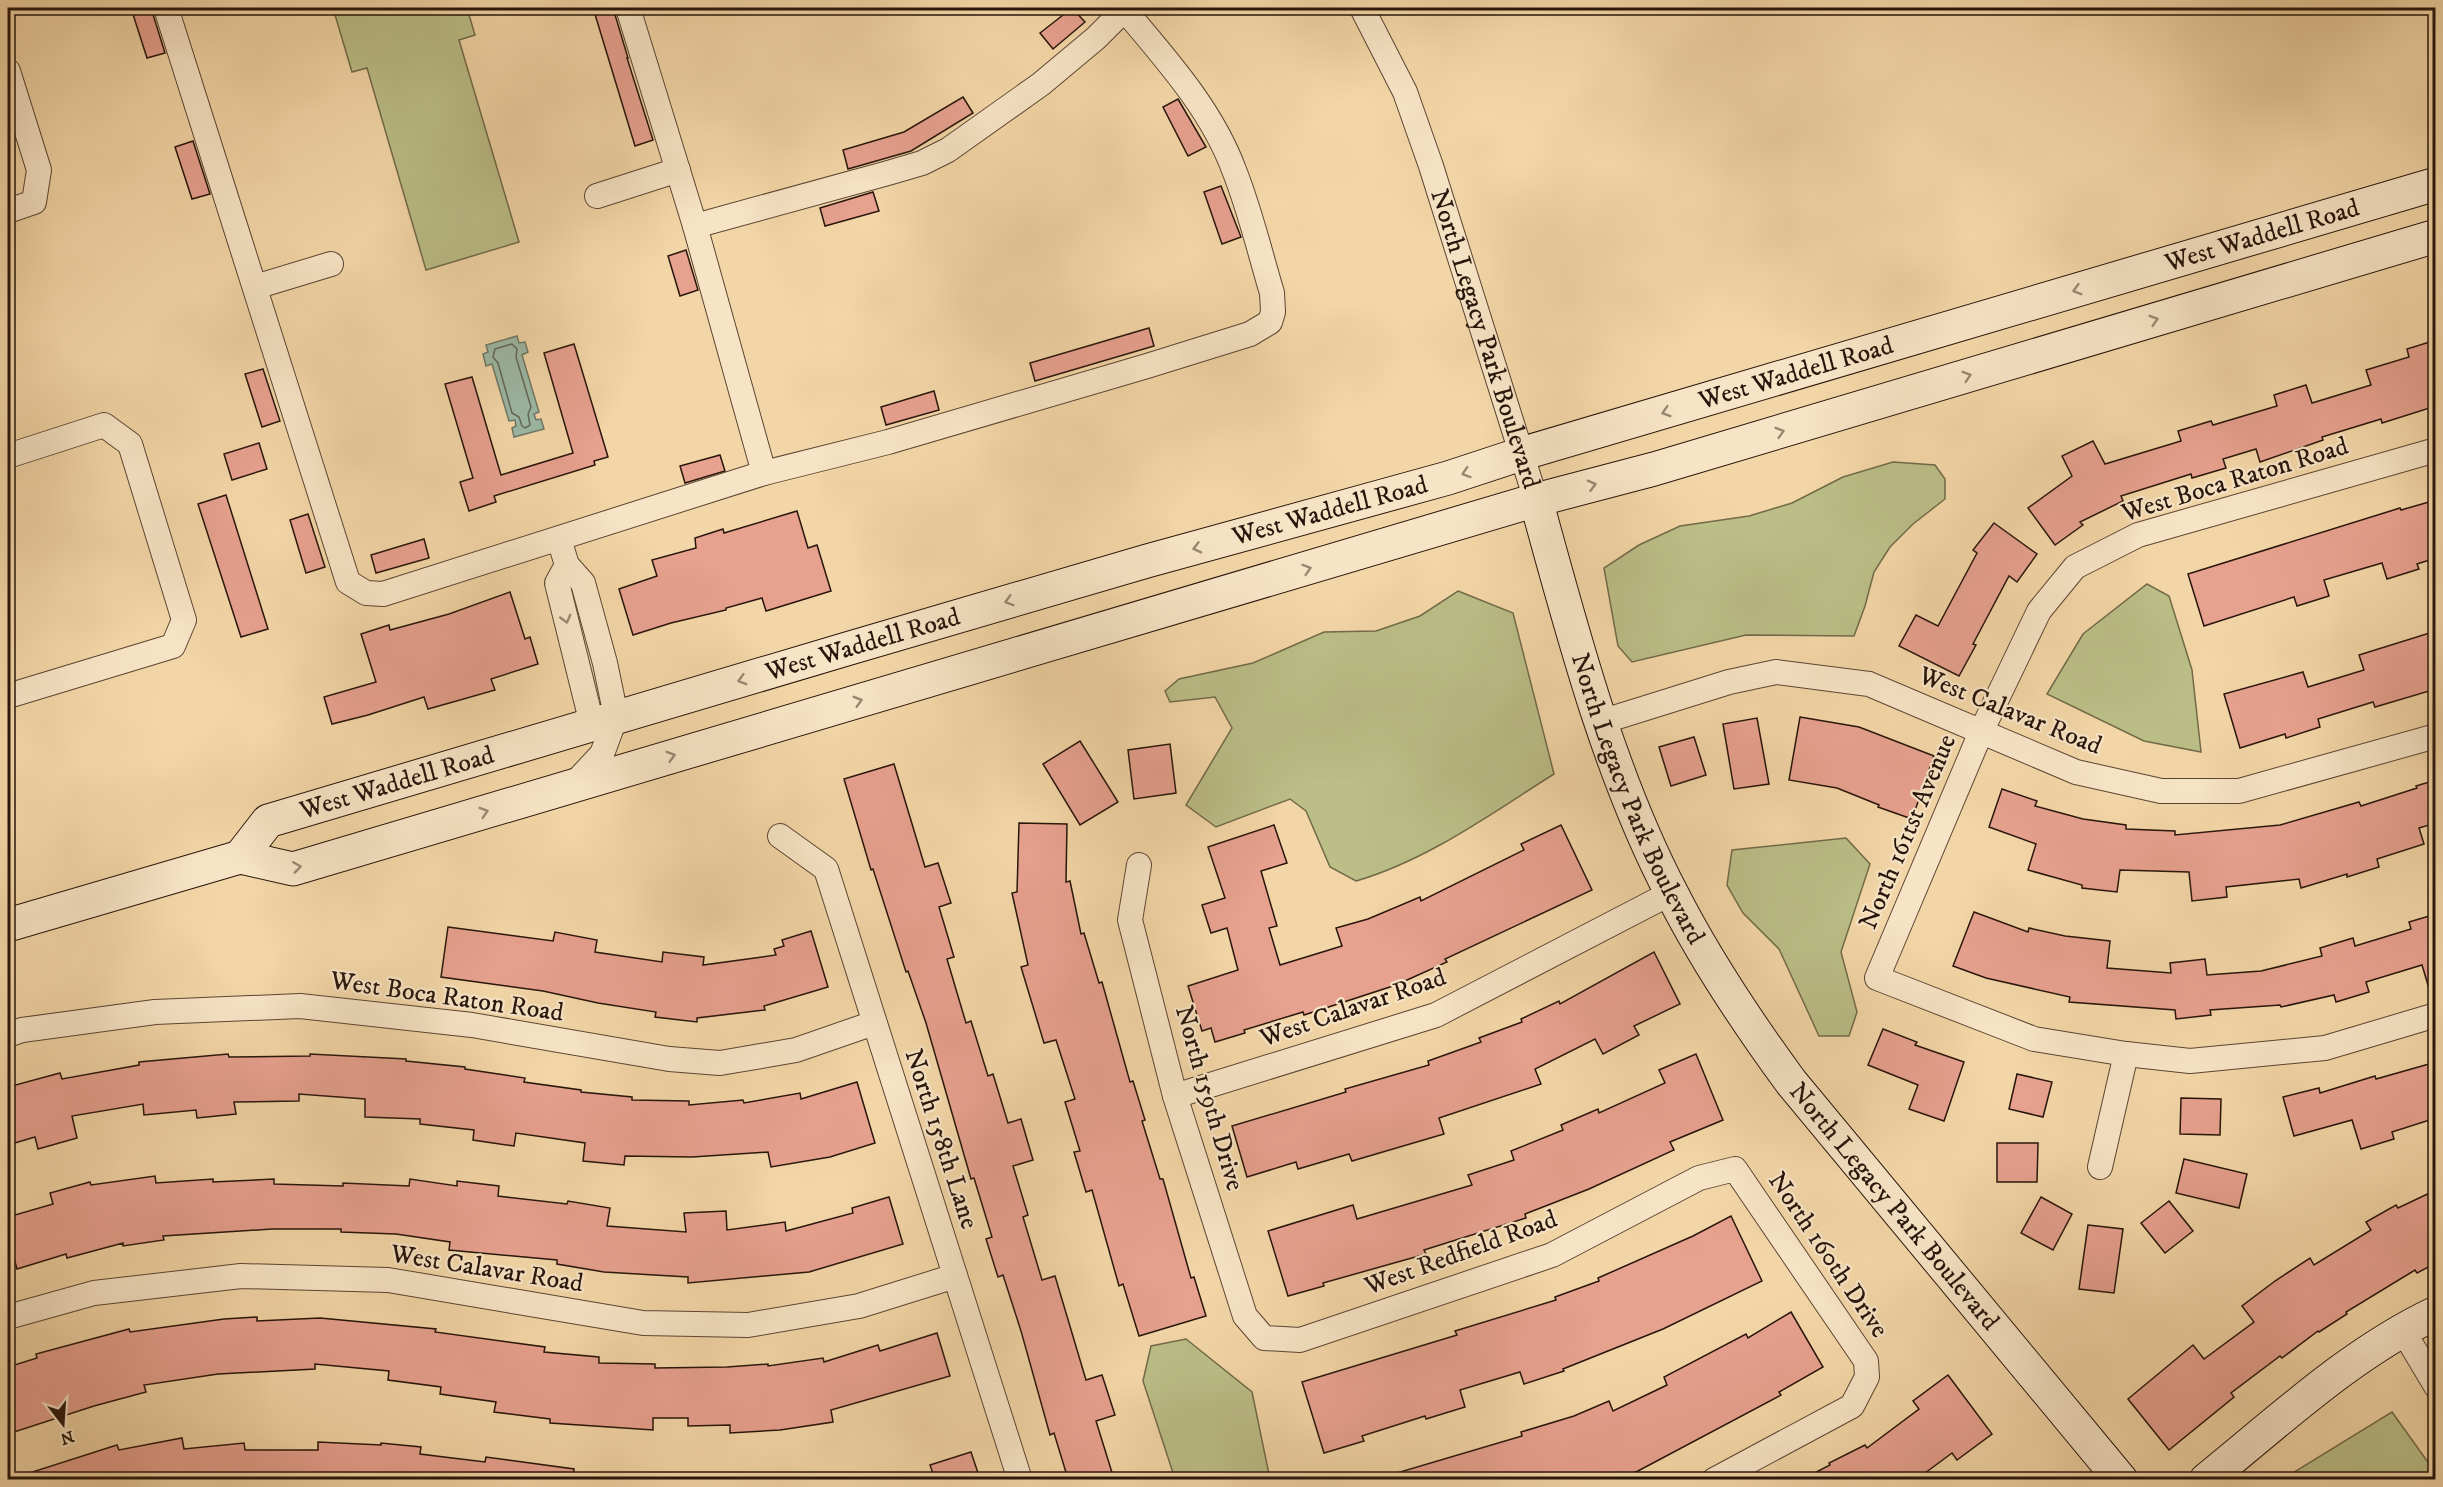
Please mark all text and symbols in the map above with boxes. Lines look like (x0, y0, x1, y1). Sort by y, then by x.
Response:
street label: North Legacy Park Boulevard (1423, 185, 1548, 493)
street label: West Waddell Road (2160, 191, 2363, 280)
one-way arrow (2072, 283, 2083, 295)
one-way arrow (2148, 315, 2158, 327)
street label: West Waddell Road (1694, 329, 1897, 417)
one-way arrow (1961, 371, 1972, 383)
one-way arrow (1661, 405, 1672, 417)
one-way arrow (1774, 427, 1785, 439)
street label: West Boca Raton Road (2117, 430, 2352, 530)
one-way arrow (1461, 465, 1472, 478)
street label: West Waddell Road (1228, 468, 1431, 553)
one-way arrow (1587, 480, 1597, 493)
one-way arrow (1192, 540, 1202, 553)
one-way arrow (1301, 564, 1312, 576)
one-way arrow (1005, 594, 1015, 606)
street label: West Waddell Road (761, 600, 964, 689)
one-way arrow (559, 614, 571, 624)
street label: North Legacy Park Boulevard (1563, 649, 1712, 950)
street label: West Calavar Road (1913, 659, 2106, 763)
one-way arrow (737, 672, 747, 685)
one-way arrow (852, 696, 863, 708)
street label: North 161tst Avenue (1852, 729, 1964, 935)
street label: West Waddell Road (295, 738, 498, 827)
one-way arrow (665, 751, 676, 763)
one-way arrow (478, 807, 489, 819)
one-way arrow (292, 861, 302, 873)
street label: West Calavar Road (1255, 961, 1450, 1056)
street label: West Boca Raton Road (327, 964, 566, 1030)
street label: North 159th Drive (1167, 1002, 1251, 1194)
street label: North 158th Lane (896, 1045, 986, 1233)
street label: North Legacy Park Boulevard (1782, 1076, 2007, 1337)
street label: North 160th Drive (1760, 1166, 1896, 1344)
street label: West Redfield Road (1359, 1203, 1562, 1303)
street label: West Calavar Road (387, 1237, 586, 1301)
north arrow (33, 1394, 93, 1454)
text: N (58, 1426, 76, 1449)

